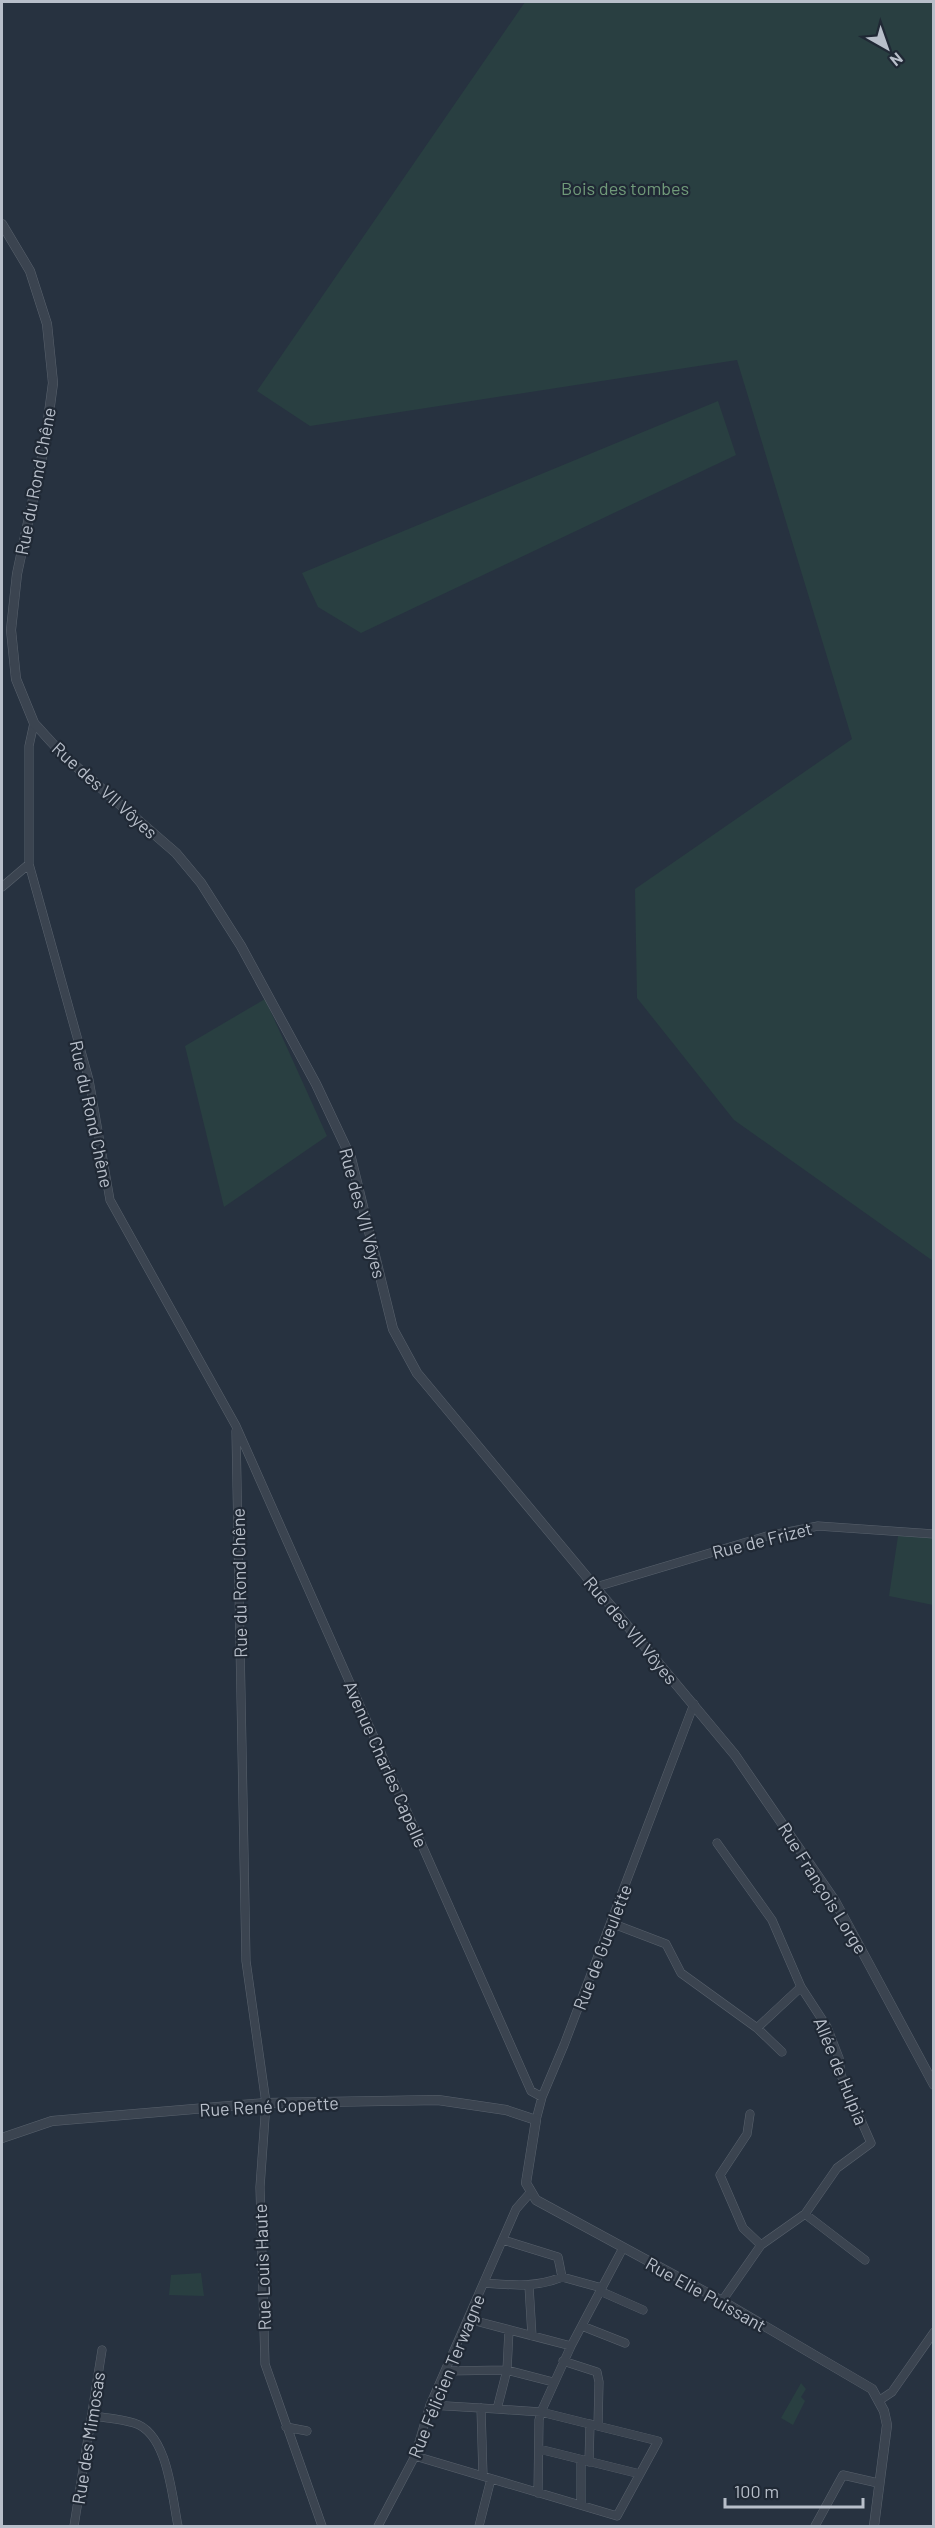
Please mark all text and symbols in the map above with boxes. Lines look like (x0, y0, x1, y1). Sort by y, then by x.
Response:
north arrow (857, 18, 917, 78)
text: N (887, 49, 907, 71)
park label: Bois des tombes (561, 177, 689, 199)
street label: Rue du Rond Chêne (10, 405, 60, 557)
street label: Rue des VII Vôyes (48, 737, 162, 843)
street label: Rue du Rond Chêne (66, 1038, 118, 1190)
street label: Rue des VII Vôyes (335, 1145, 391, 1281)
street label: Rue du Rond Chêne (227, 1508, 251, 1658)
street label: Rue de Frizet (710, 1517, 814, 1563)
street label: Rue des VII Vôyes (580, 1572, 682, 1688)
street label: Avenue Charles Capelle (339, 1677, 433, 1851)
street label: Rue François Lorge (774, 1818, 872, 1958)
street label: Rue de Gueulette (568, 1881, 636, 2013)
street label: Allée de Hulpia (809, 2014, 873, 2128)
street label: Rue René Copette (199, 2091, 339, 2121)
street label: Rue Louis Haute (249, 2203, 275, 2331)
street label: Rue Elie Puissant (642, 2252, 770, 2336)
street label: Rue Félicien Terwagne (403, 2291, 489, 2461)
street label: Rue des Mimosas (67, 2370, 109, 2506)
scale bar (725, 2471, 863, 2509)
text: 100 m (734, 2480, 779, 2502)

